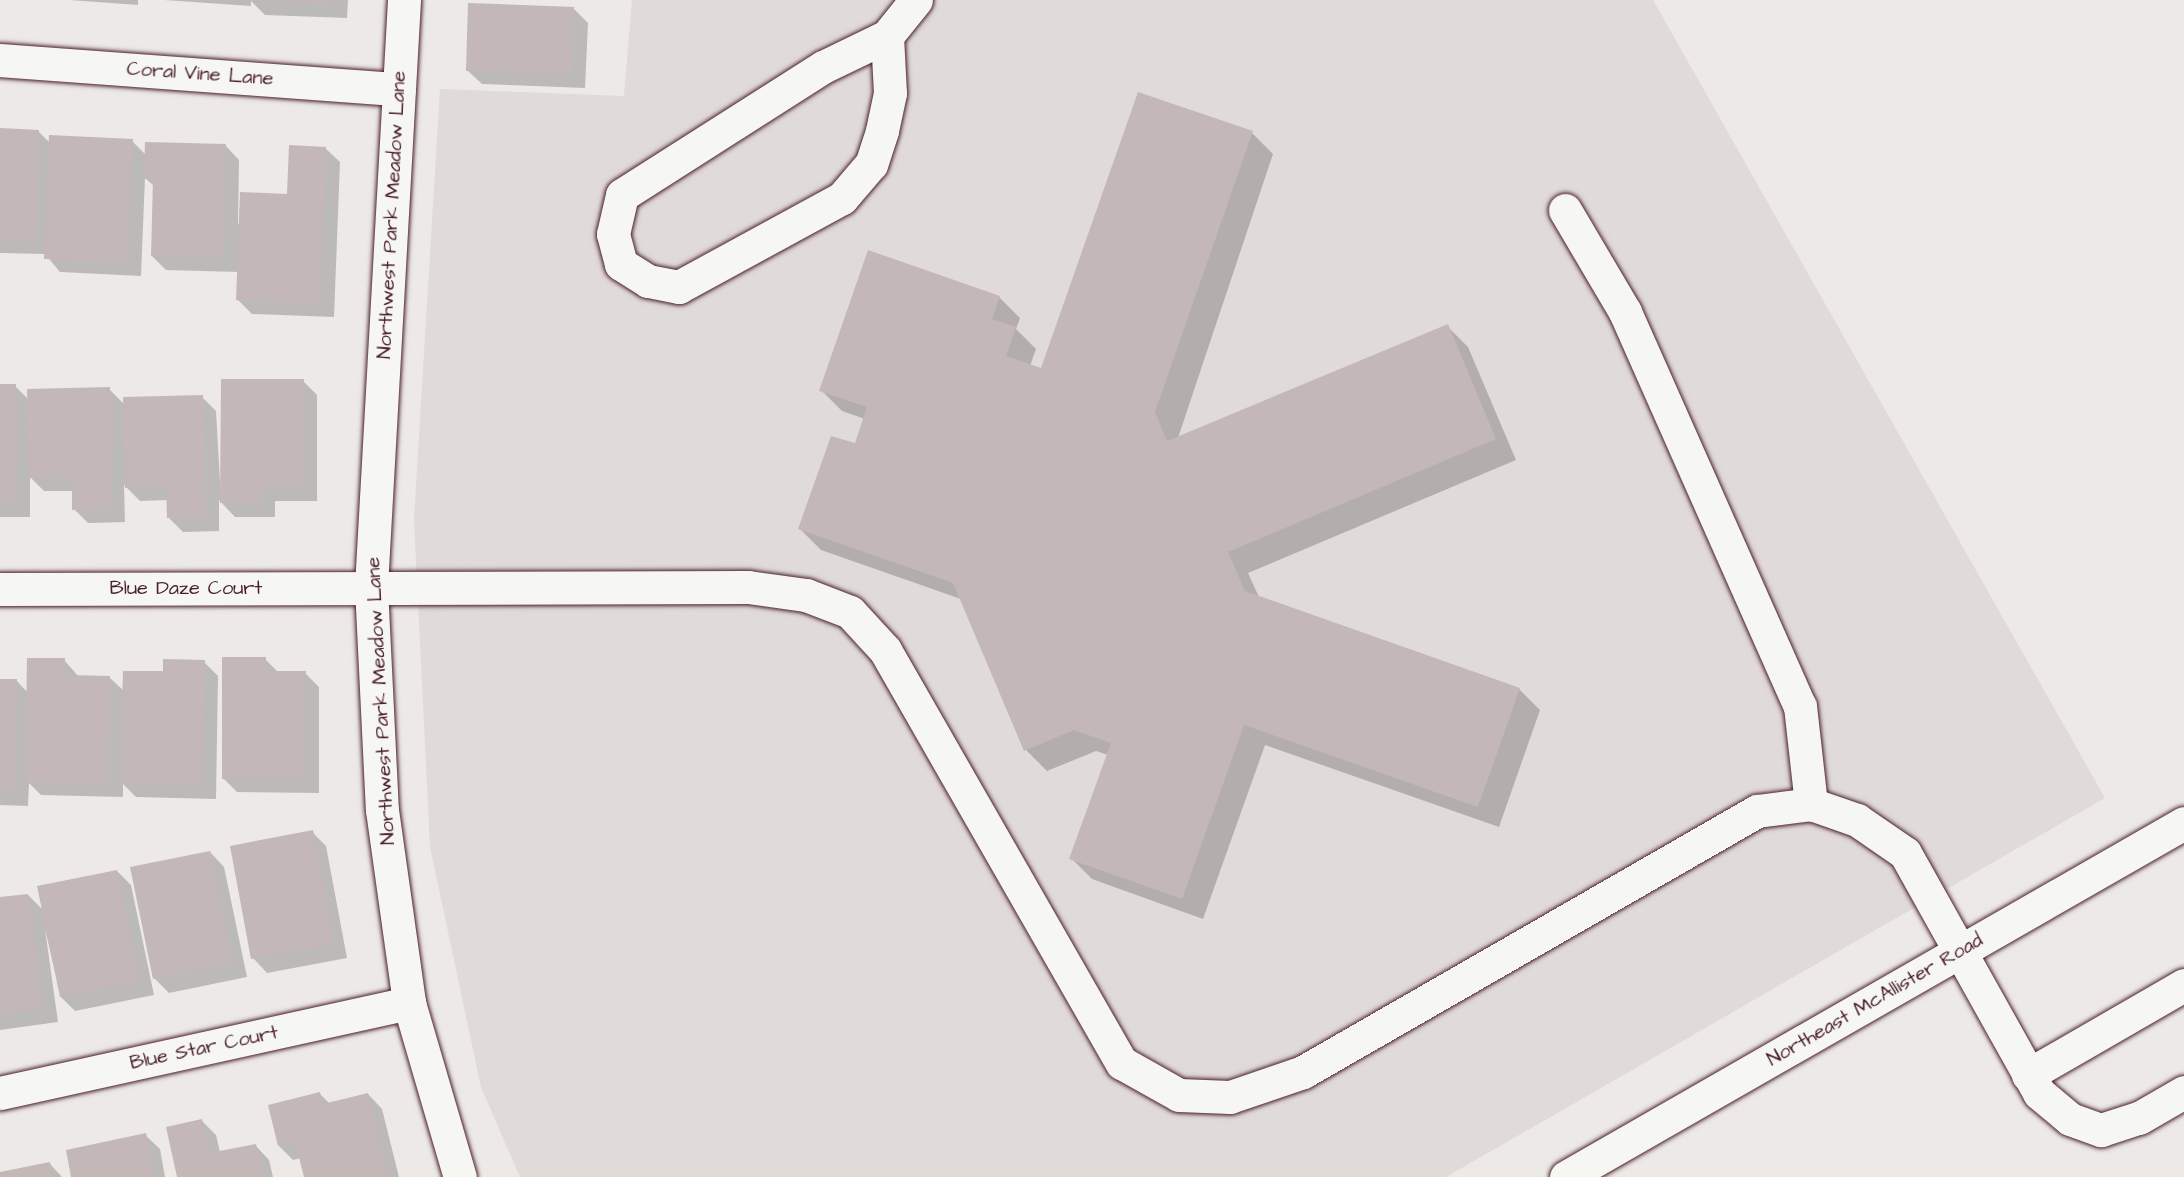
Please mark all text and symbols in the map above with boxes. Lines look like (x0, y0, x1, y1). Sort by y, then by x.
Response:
street label: Coral Vine Lane (126, 57, 274, 91)
street label: Northwest Park Meadow Lane (372, 70, 412, 360)
street label: Northwest Park Meadow Lane (361, 556, 401, 846)
street label: Blue Daze Court (110, 576, 262, 600)
street label: Northeast McAllister Road (1763, 928, 1987, 1072)
street label: Blue Star Court (128, 1021, 280, 1075)

